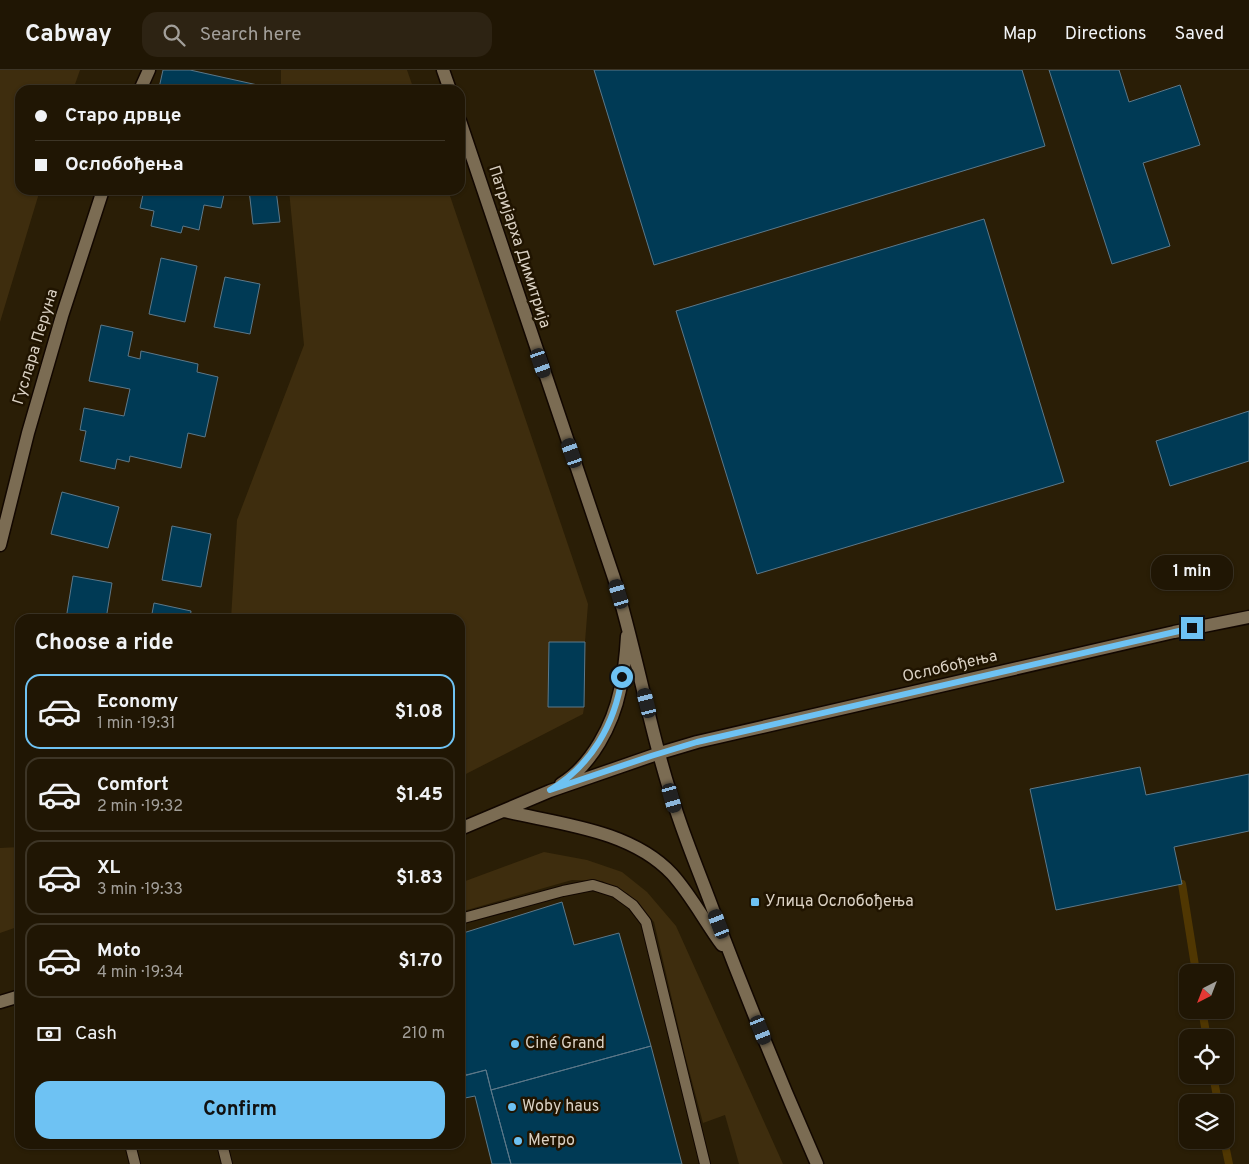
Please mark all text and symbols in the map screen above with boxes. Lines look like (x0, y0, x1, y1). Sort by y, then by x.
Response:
search box (142, 12, 492, 57)
text: Cabway (25, 20, 112, 50)
icon: search (160, 21, 188, 49)
text: Search here (200, 23, 301, 47)
text: Map (1003, 23, 1037, 46)
text: Directions (1065, 23, 1147, 46)
text: Saved (1175, 23, 1224, 46)
text: Старо дрвце (65, 104, 181, 128)
text: Ослобођења (65, 153, 183, 177)
street label: Патријарха Димитрија (483, 163, 555, 331)
street label: Гуслара Перуна (9, 287, 63, 407)
car (529, 346, 552, 380)
car (560, 436, 583, 470)
callout: 1 min (1151, 556, 1233, 590)
text: 1 min (1173, 562, 1211, 582)
car (607, 577, 630, 611)
route end (1181, 617, 1203, 639)
text: Choose a ride (35, 630, 173, 657)
street label: Ослобођења (901, 646, 999, 688)
route start (611, 666, 633, 688)
car (636, 687, 657, 719)
icon: car (37, 689, 82, 734)
text: Economy (97, 690, 178, 714)
text: $1.08 (395, 700, 443, 724)
text: 1 min · 19:31 (97, 714, 176, 734)
icon: car (37, 772, 82, 817)
text: Comfort (97, 773, 169, 797)
car (660, 782, 683, 814)
text: $1.45 (395, 783, 443, 807)
text: 2 min · 19:32 (97, 797, 183, 817)
icon: car (37, 855, 82, 900)
text: XL (97, 856, 120, 880)
text: $1.83 (396, 866, 443, 890)
text: 3 min · 19:33 (97, 880, 183, 900)
place label: Улица Ослобођења (765, 892, 914, 912)
marker: Улица Ослобођења (749, 896, 761, 908)
car (706, 907, 731, 941)
icon: car (37, 938, 82, 983)
text: Moto (97, 939, 141, 963)
text: $1.70 (398, 949, 443, 973)
text: 4 min · 19:34 (97, 963, 184, 983)
north arrow (1179, 964, 1234, 1019)
map controls (1179, 964, 1234, 1149)
car (748, 1013, 773, 1047)
icon: cash (35, 1020, 63, 1048)
text: Cash (75, 1022, 117, 1046)
text: 210 m (402, 1024, 445, 1044)
button: locate (1179, 1029, 1234, 1084)
place label: Ciné Grand (525, 1034, 605, 1054)
marker: Ciné Grand (509, 1038, 521, 1050)
button: Confirm (35, 1081, 445, 1139)
button: layers (1179, 1094, 1234, 1149)
place label: Woby haus (522, 1097, 599, 1117)
marker: Woby haus (506, 1101, 518, 1113)
place label: Метро (528, 1131, 575, 1151)
marker: Метро (512, 1135, 524, 1147)

